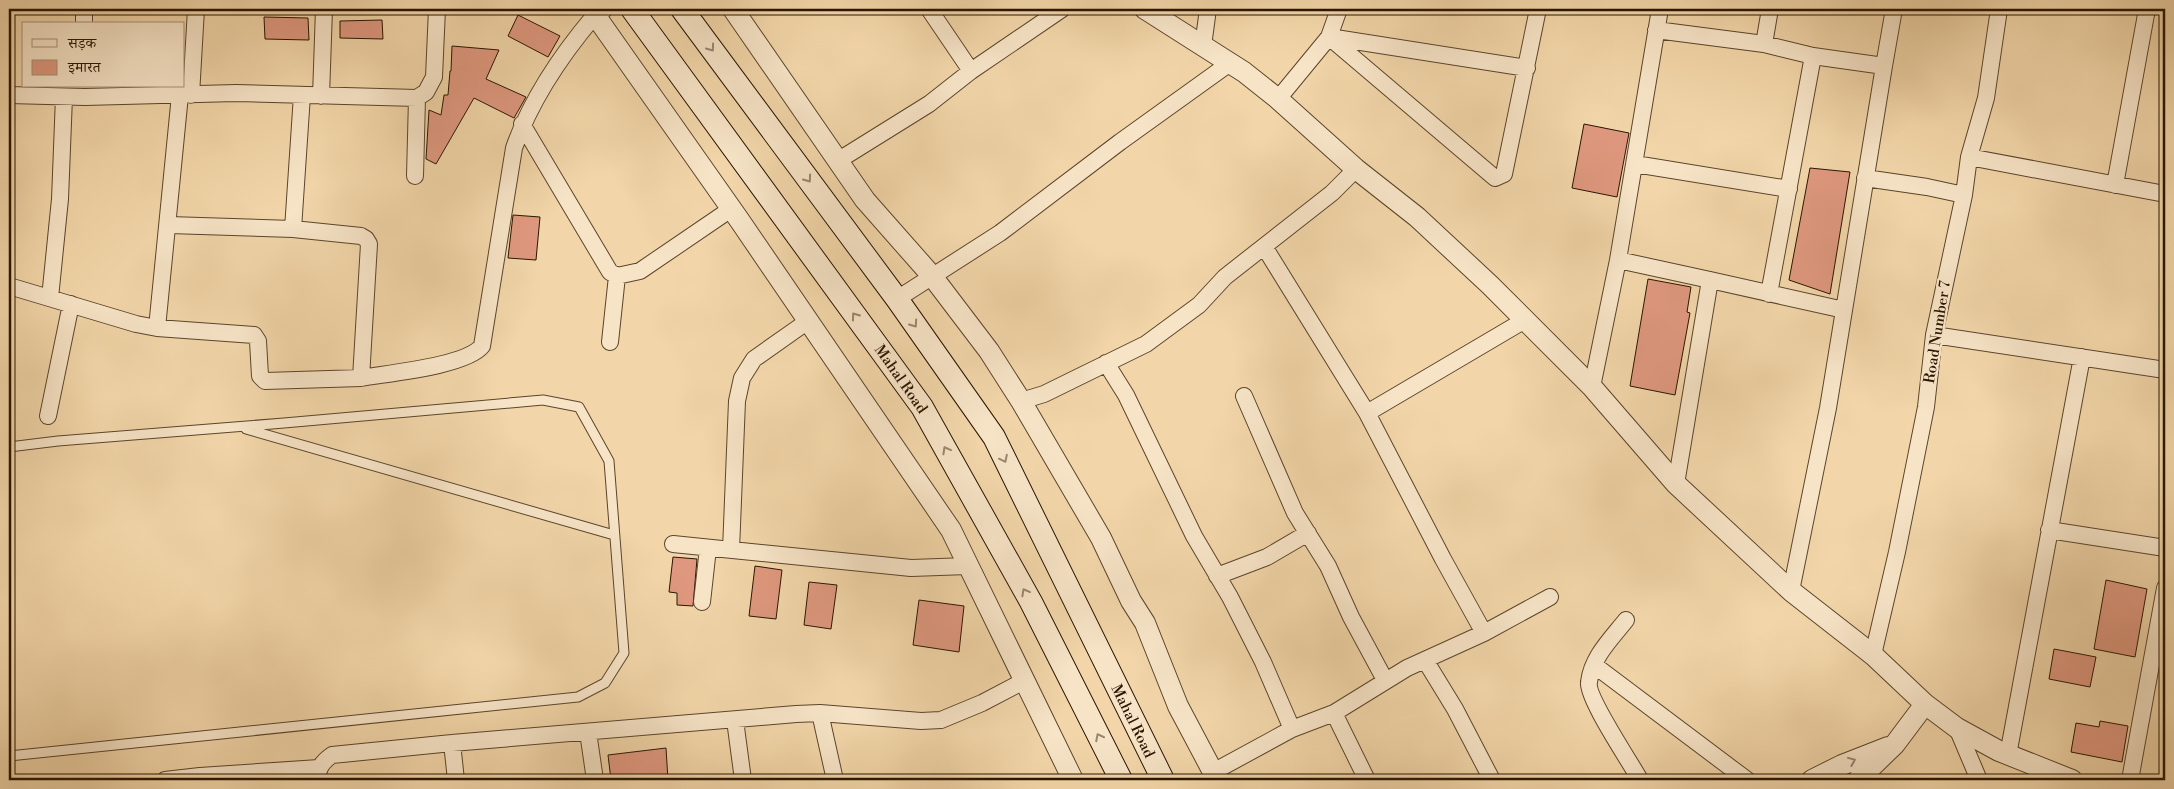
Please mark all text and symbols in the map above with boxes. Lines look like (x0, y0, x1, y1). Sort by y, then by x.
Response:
legend (22, 22, 185, 88)
text: सड़क (67, 34, 97, 53)
one-way arrow (705, 42, 714, 52)
text: इमारत (67, 58, 102, 77)
one-way arrow (802, 173, 811, 183)
street label: Road Number 7 (1920, 279, 1955, 385)
one-way arrow (852, 312, 861, 321)
one-way arrow (908, 318, 917, 328)
street label: Mahal Road (870, 341, 932, 418)
one-way arrow (942, 446, 952, 455)
one-way arrow (998, 454, 1008, 463)
one-way arrow (1022, 588, 1032, 597)
street label: Mahal Road (1107, 681, 1159, 762)
one-way arrow (1095, 733, 1105, 742)
one-way arrow (1848, 757, 1856, 767)

